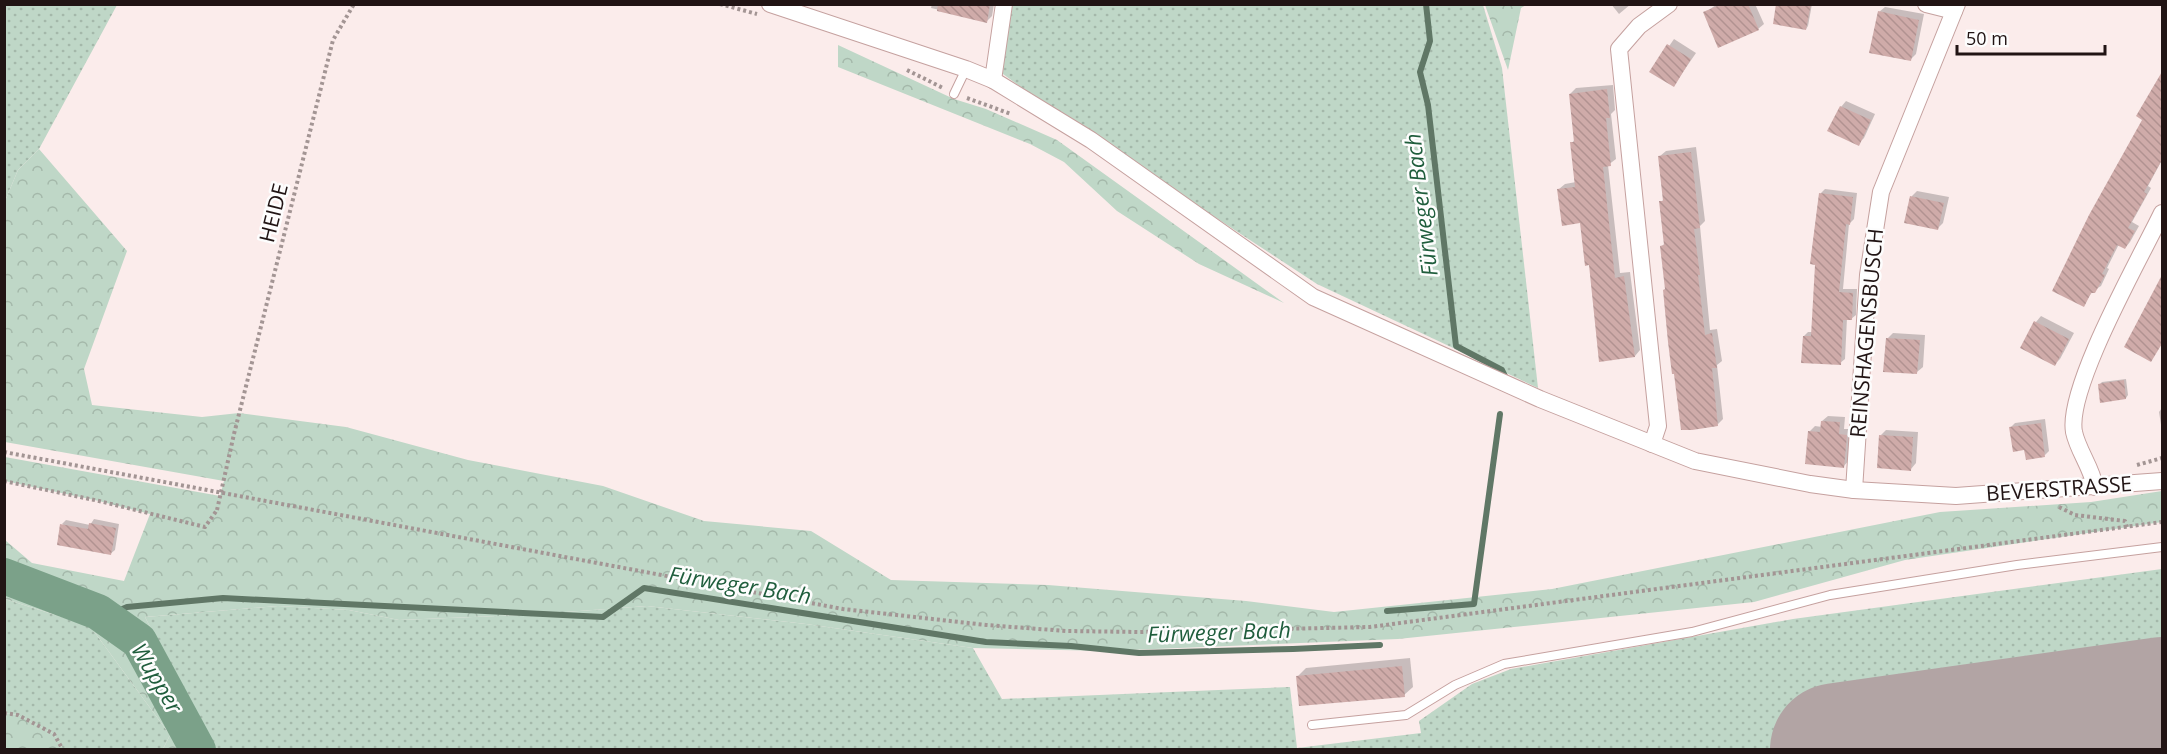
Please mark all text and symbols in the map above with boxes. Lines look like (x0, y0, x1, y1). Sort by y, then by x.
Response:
scale bar (1957, 18, 2106, 56)
text: 50 m (1966, 26, 2008, 50)
water label: Fürweger Bach (1396, 132, 1444, 278)
street label: HEIDE (252, 180, 294, 245)
street label: REINSHAGENSBUSCH (1843, 227, 1889, 439)
street label: BEVERSTRASSE (1985, 469, 2133, 507)
water label: Fürweger Bach (667, 558, 813, 610)
water label: Fürweger Bach (1147, 614, 1291, 648)
water label: Wupper (125, 637, 191, 719)

